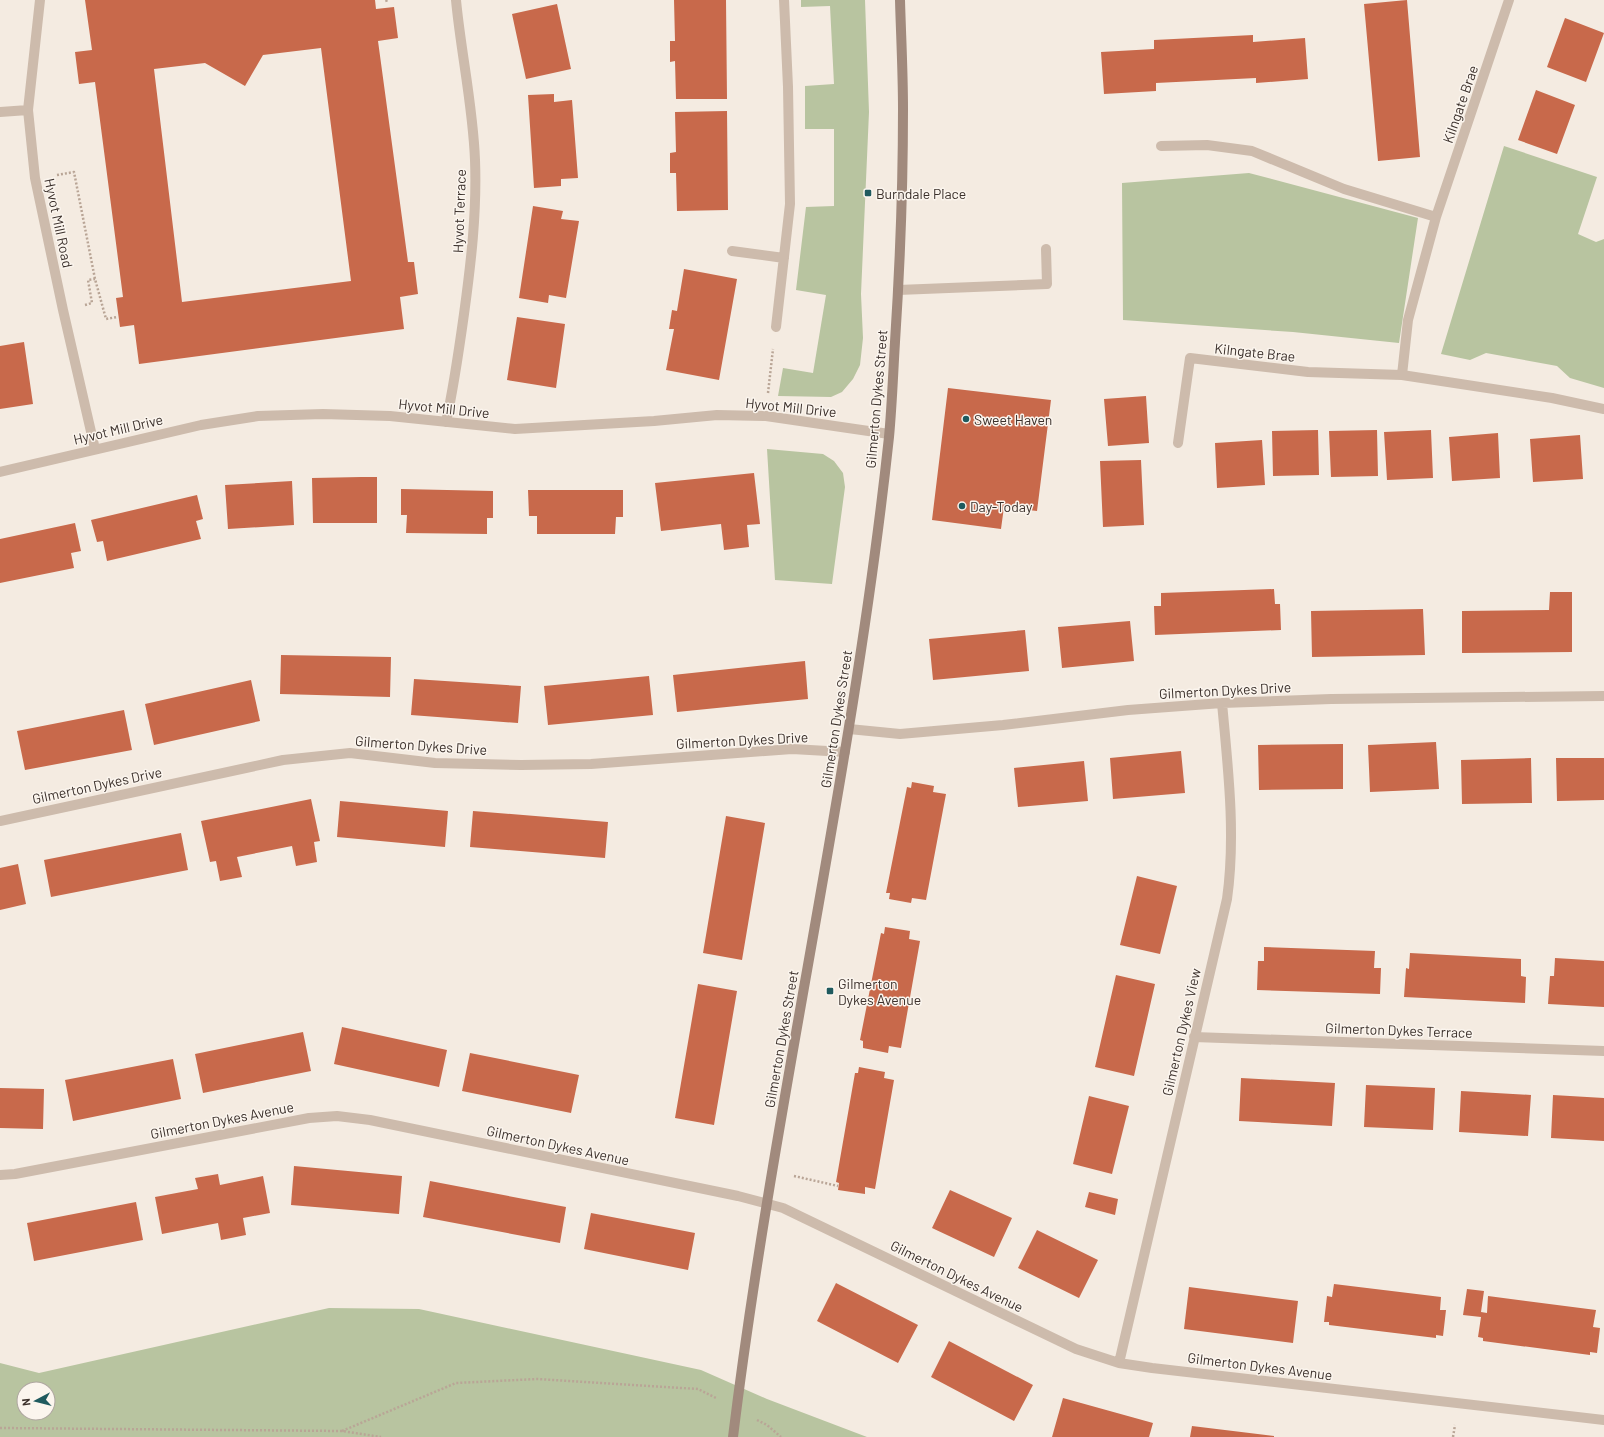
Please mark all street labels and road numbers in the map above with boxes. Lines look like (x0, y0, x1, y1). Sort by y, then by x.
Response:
street label: Kilngate Brae (1439, 63, 1481, 145)
street label: Hyvot Terrace (449, 169, 469, 253)
street label: Hyvot Mill Road (41, 177, 77, 269)
street label: Gilmerton Dykes Street (861, 329, 891, 469)
street label: Kilngate Brae (1214, 339, 1296, 365)
street label: Hyvot Mill Drive (745, 394, 837, 420)
street label: Hyvot Mill Drive (398, 395, 490, 421)
street label: Hyvot Mill Drive (72, 410, 164, 448)
street label: Gilmerton Dykes Street (817, 649, 855, 789)
street label: Gilmerton Dykes Drive (1158, 678, 1292, 702)
street label: Gilmerton Dykes Drive (675, 728, 809, 752)
street label: Gilmerton Dykes Drive (354, 732, 488, 758)
street label: Gilmerton Dykes Drive (31, 763, 163, 807)
street label: Gilmerton Dykes View (1158, 967, 1204, 1097)
street label: Gilmerton Dykes Street (761, 969, 801, 1109)
street label: Gilmerton Dykes Terrace (1325, 1019, 1473, 1041)
street label: Gilmerton Dykes Avenue (149, 1098, 295, 1142)
street label: Gilmerton Dykes Avenue (485, 1122, 631, 1168)
street label: Gilmerton Dykes Avenue (888, 1236, 1026, 1316)
street label: Gilmerton Dykes Avenue (1187, 1349, 1333, 1383)

